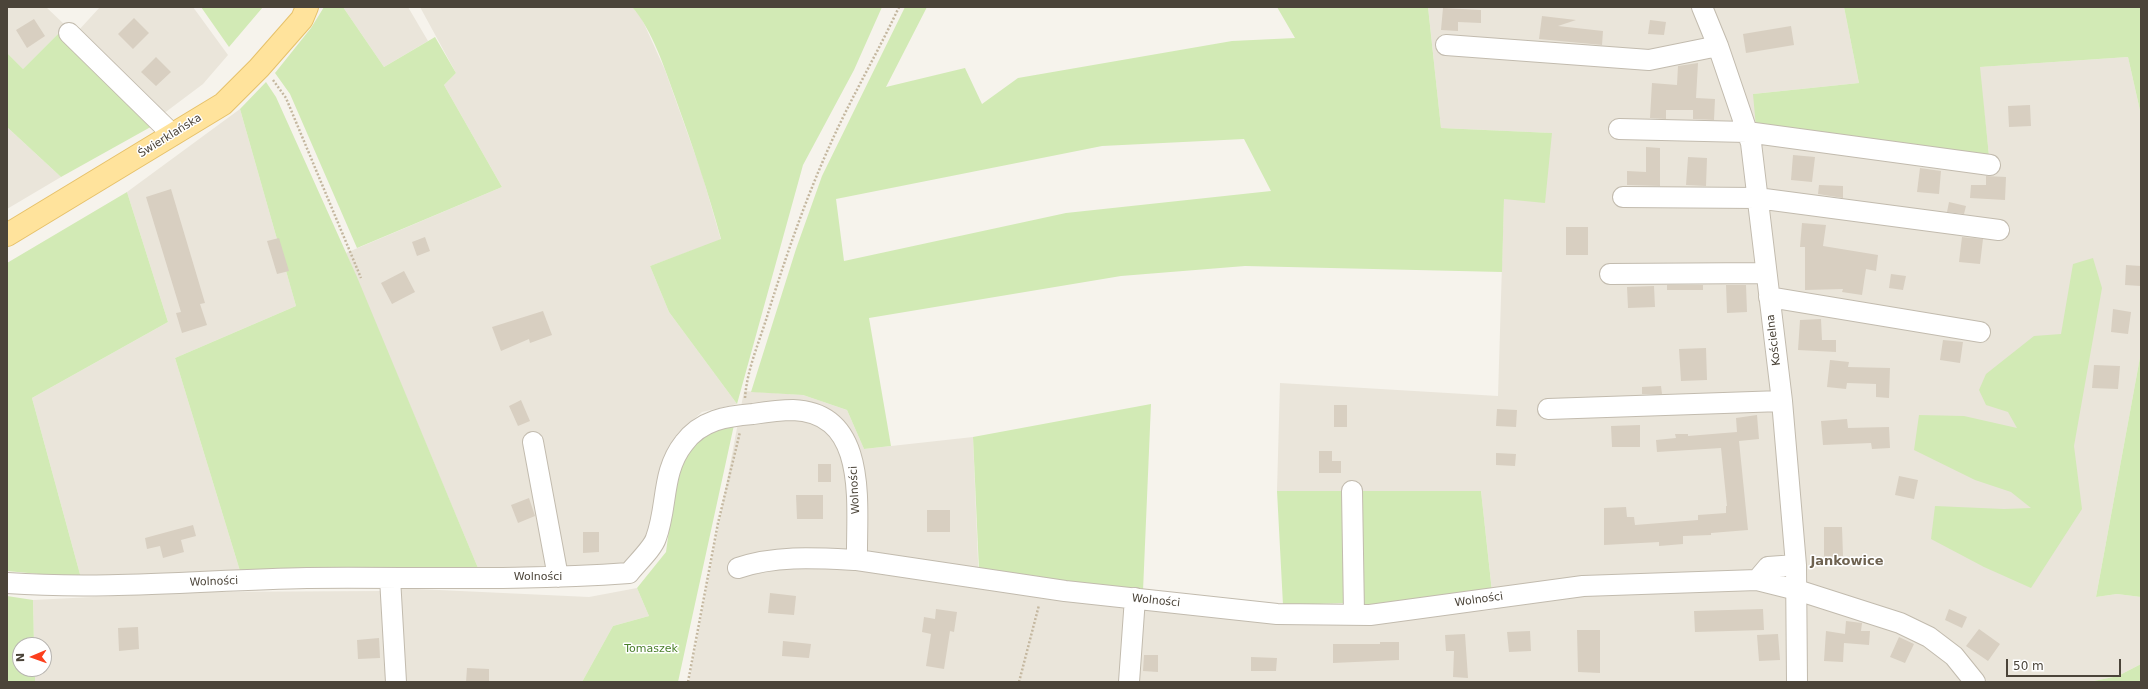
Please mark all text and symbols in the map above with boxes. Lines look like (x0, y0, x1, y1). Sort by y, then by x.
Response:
street label: Świerklańska (136, 111, 204, 161)
street label: Kościelna (1764, 314, 1784, 366)
street label: Wolności (847, 465, 863, 515)
district label: Jankowice (1810, 554, 1884, 570)
street label: Wolności (514, 570, 562, 584)
street label: Wolności (190, 575, 238, 589)
street label: Wolności (1454, 590, 1504, 610)
street label: Wolności (1131, 592, 1181, 610)
north arrow (12, 637, 52, 677)
park label: Tomaszek (624, 642, 678, 656)
scale bar (2008, 651, 2123, 677)
text: N (14, 653, 27, 662)
text: 50 m (2013, 659, 2044, 673)

